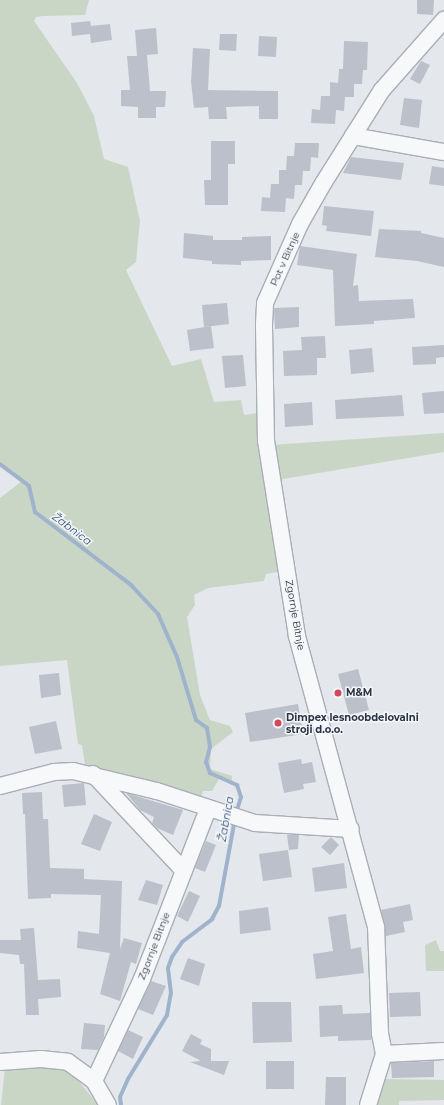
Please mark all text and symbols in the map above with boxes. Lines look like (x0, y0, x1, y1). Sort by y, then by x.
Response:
street label: Pot v Bitnje (268, 230, 302, 288)
water label: Žabnica (50, 510, 94, 548)
street label: Zgornje Bitnje (283, 579, 307, 651)
place label: M&M (346, 687, 372, 699)
marker: M&M (333, 688, 343, 698)
place label: Dimpex lesnoobdelovalni stroji d.o.o. (286, 711, 419, 734)
marker: Dimpex lesnoobdelovalni stroji d.o.o. (273, 718, 283, 728)
water label: Žabnica (216, 795, 236, 843)
street label: Zgornje Bitnje (136, 911, 172, 981)

